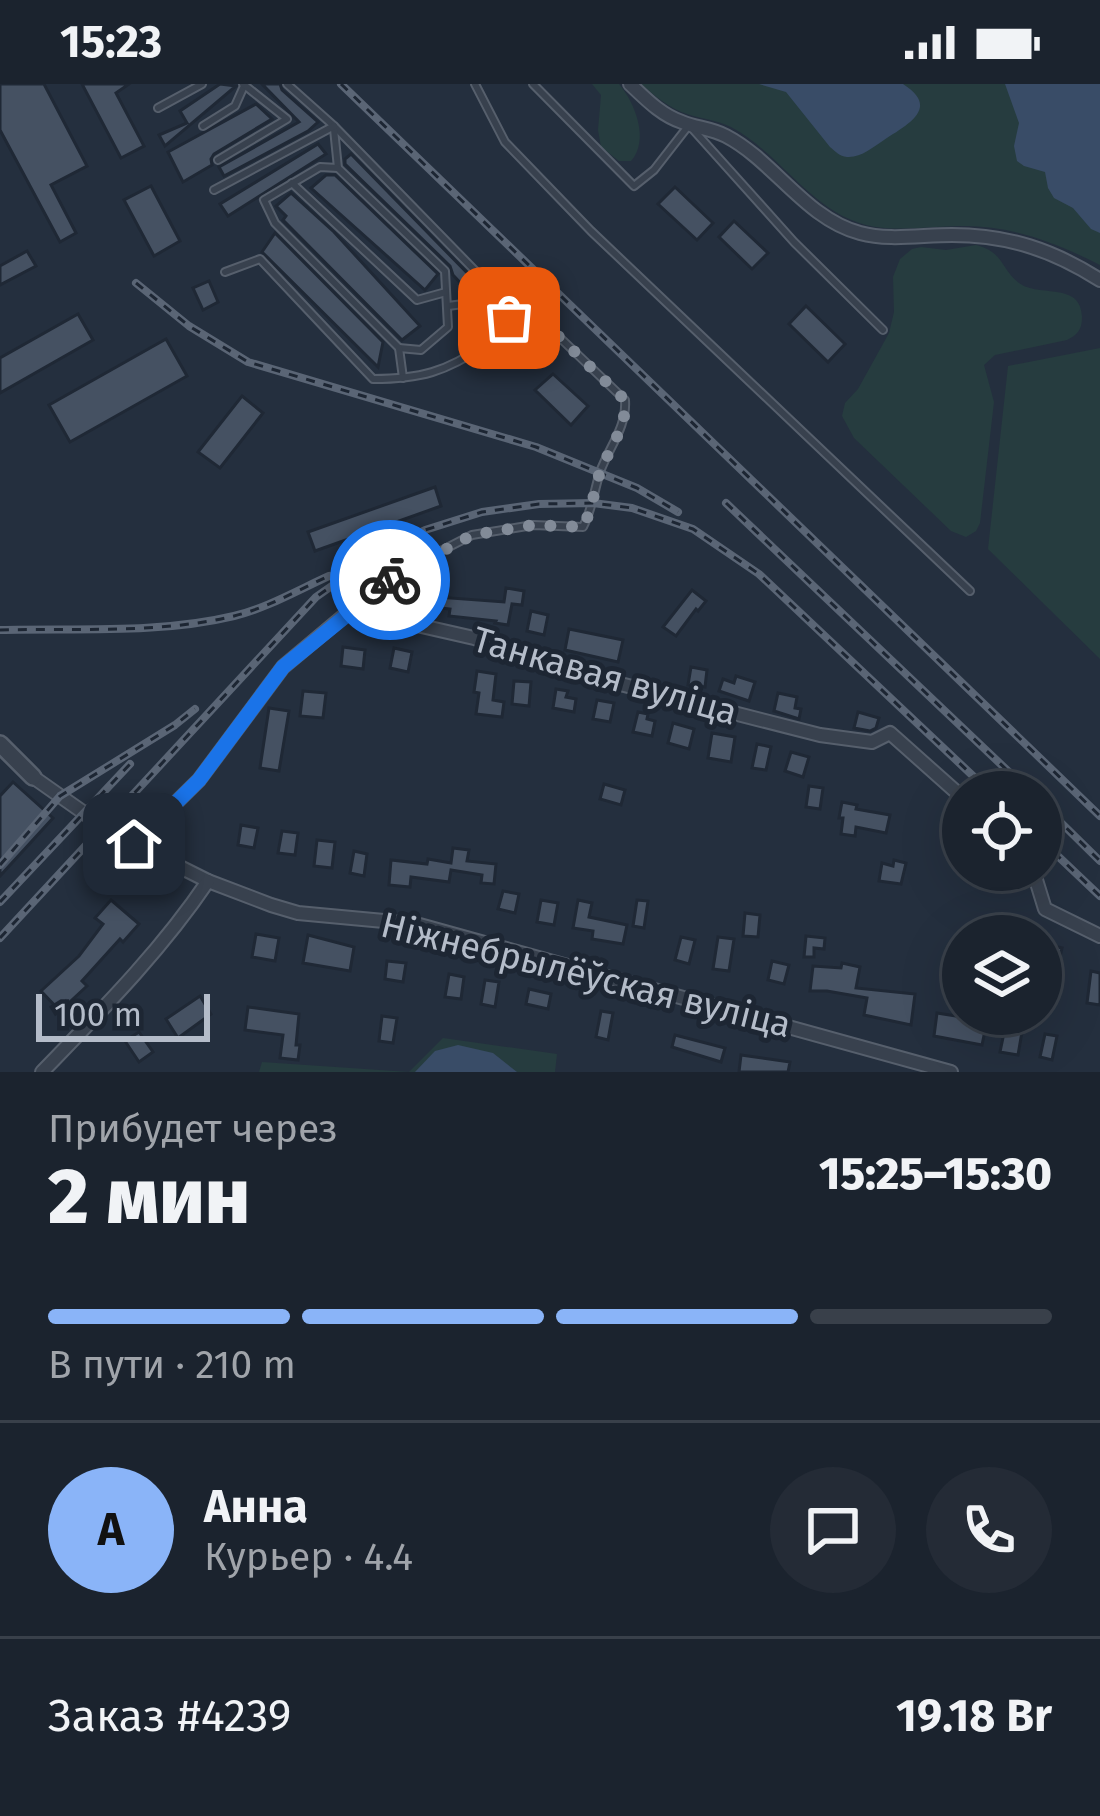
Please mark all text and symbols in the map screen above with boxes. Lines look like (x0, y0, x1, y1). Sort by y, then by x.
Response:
text: 15:23 (60, 15, 162, 69)
pin (458, 267, 560, 369)
icon: bag (476, 285, 542, 351)
courier (330, 520, 450, 640)
icon: bike (357, 547, 423, 613)
street label: Танкавая вуліца (468, 617, 742, 735)
map controls (942, 771, 1062, 1035)
button: locate (942, 771, 1062, 891)
pin (83, 793, 185, 895)
icon: home (101, 811, 167, 877)
street label: Ніжнебрылёўская вуліца (376, 903, 796, 1047)
button: layers (942, 915, 1062, 1035)
scale bar (36, 988, 210, 1041)
text: 100 m (54, 995, 142, 1035)
text: Прибудет через (48, 1106, 338, 1152)
text: 15:25–15:30 (819, 1147, 1052, 1201)
text: 2 мин (48, 1150, 250, 1244)
text: В пути · 210 m (48, 1342, 296, 1388)
button: chat (770, 1467, 896, 1593)
button: phone (926, 1467, 1052, 1593)
text: Анна (204, 1480, 308, 1534)
text: А (98, 1503, 124, 1557)
text: Курьер · 4.4 (204, 1534, 413, 1580)
text: Заказ #4239 (48, 1689, 291, 1743)
text: 19.18 Br (896, 1689, 1052, 1743)

